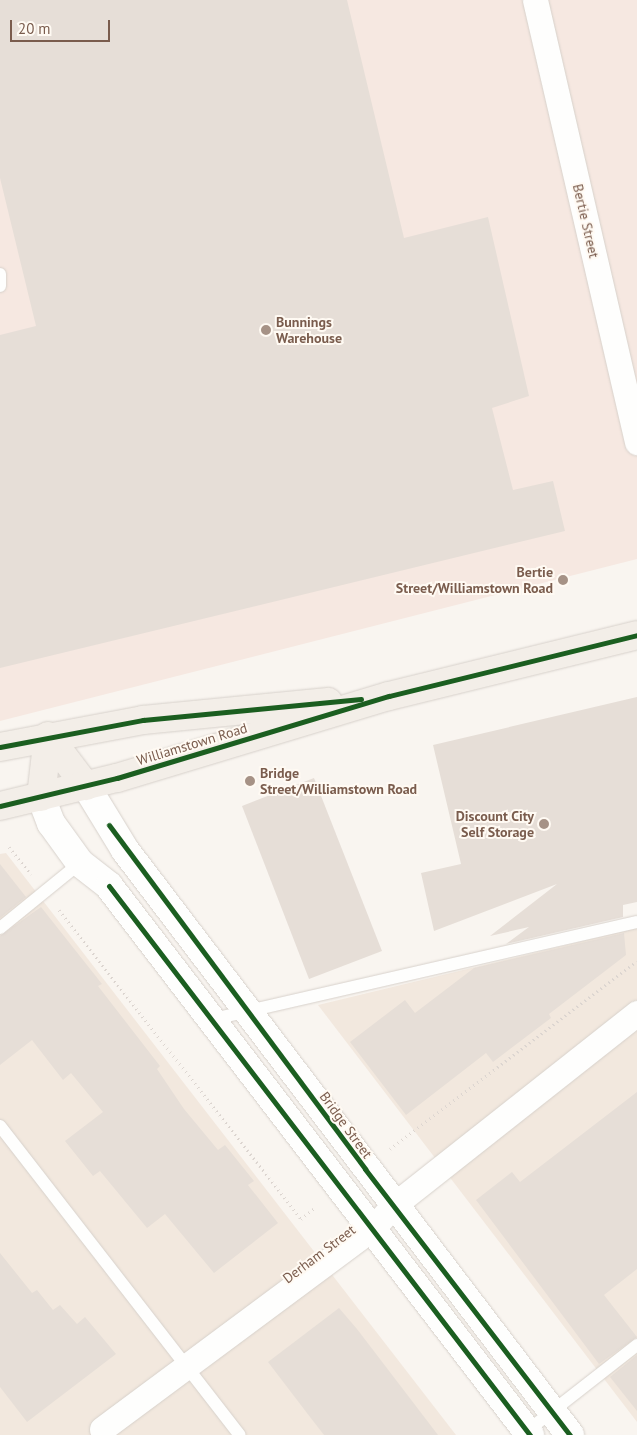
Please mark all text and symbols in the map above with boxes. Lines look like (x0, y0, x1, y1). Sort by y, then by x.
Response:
scale bar (12, 10, 112, 42)
text: 20 m (18, 19, 51, 38)
street label: Bertie Street (569, 182, 603, 260)
place label: Bunnings Warehouse (276, 314, 342, 347)
marker: Bunnings Warehouse (260, 324, 272, 336)
place label: Bertie Street/Williamstown Road (396, 564, 553, 596)
marker: Bertie Street/Williamstown Road (557, 574, 569, 586)
street label: Williamstown Road (135, 719, 249, 769)
place label: Bridge Street/Williamstown Road (260, 765, 417, 798)
marker: Bridge Street/Williamstown Road (244, 775, 256, 787)
place label: Discount City Self Storage (455, 808, 534, 840)
marker: Discount City Self Storage (538, 818, 550, 830)
street label: Bridge Street (316, 1088, 376, 1162)
street label: Derham Street (279, 1221, 359, 1287)

